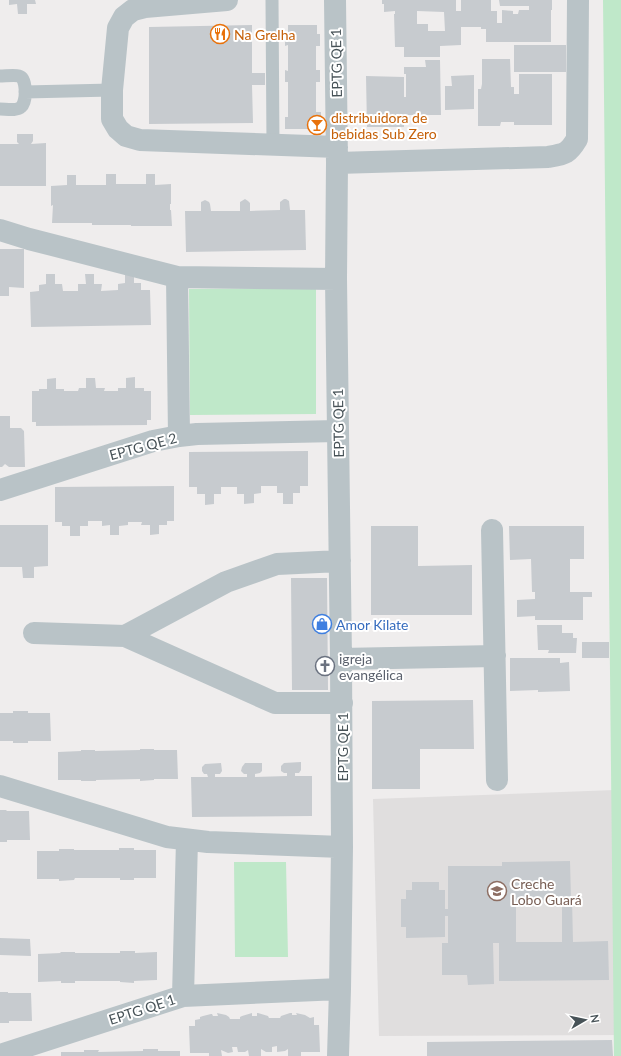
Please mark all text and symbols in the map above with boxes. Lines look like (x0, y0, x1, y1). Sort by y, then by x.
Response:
restaurant icon: Na Grelha (209, 23, 231, 45)
place label: Na Grelha (234, 26, 295, 43)
street label: EPTG QE 1 (327, 28, 345, 98)
place label: distribuidora de bebidas Sub Zero (331, 109, 437, 142)
bar icon: distribuidora de bebidas Sub Zero (306, 114, 328, 136)
street label: EPTG QE 1 (329, 388, 347, 458)
street label: EPTG QE 2 (107, 429, 179, 463)
shop icon: Amor Kilate (311, 613, 333, 635)
place label: Amor Kilate (336, 616, 408, 633)
place label: igreja evangélica (339, 650, 403, 683)
church icon: igreja evangélica (314, 655, 336, 677)
street label: EPTG QE 1 (334, 712, 351, 782)
place label: Creche Lobo Guará (511, 875, 582, 908)
school or university icon: Creche Lobo Guará (486, 880, 508, 902)
street label: EPTG QE 1 (107, 990, 177, 1028)
north arrow (565, 1000, 605, 1040)
text: N (588, 1013, 602, 1024)

